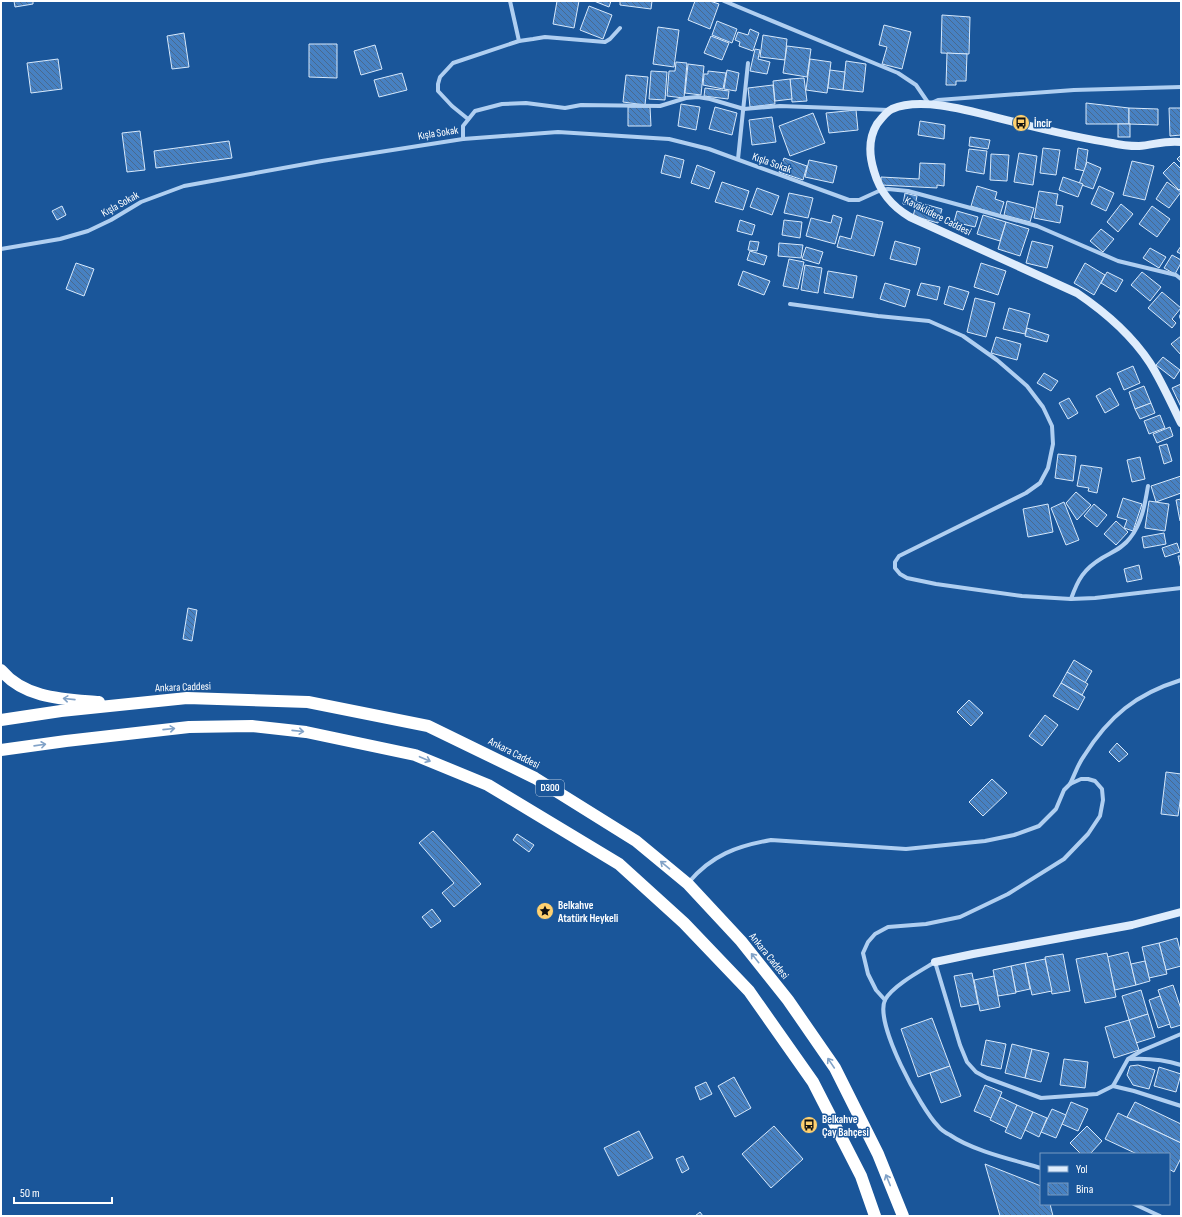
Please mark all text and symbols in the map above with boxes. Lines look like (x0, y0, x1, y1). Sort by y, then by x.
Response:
bus stop icon: İncir (1011, 113, 1031, 133)
place label: İncir (1034, 117, 1052, 130)
street label: Kışla Sokak (417, 123, 460, 143)
street label: Kışla Sokak (751, 150, 794, 176)
street label: Kışla Sokak (99, 188, 142, 220)
street label: Kavaklidere Caddesi (902, 194, 974, 238)
street label: Ankara Caddesi (154, 680, 211, 695)
one-way arrow (63, 695, 76, 703)
one-way arrow (162, 726, 175, 733)
one-way arrow (291, 727, 304, 735)
street label: Ankara Caddesi (485, 734, 542, 772)
one-way arrow (33, 741, 46, 749)
one-way arrow (419, 756, 431, 763)
road number: D300 (536, 780, 564, 796)
one-way arrow (659, 860, 670, 869)
place label: Belkahve Atatürk Heykeli (557, 899, 618, 925)
place icon: Belkahve Atatürk Heykeli (535, 901, 555, 921)
street label: Ankara Caddesi (746, 929, 792, 982)
one-way arrow (750, 953, 759, 964)
one-way arrow (827, 1057, 835, 1069)
place label: Belkahve Çay Bahçesi (822, 1113, 869, 1139)
bus stop icon: Belkahve Çay Bahçesi (799, 1115, 819, 1135)
legend (1040, 1153, 1170, 1205)
text: Yol (1076, 1162, 1088, 1177)
one-way arrow (884, 1174, 892, 1186)
scale bar (14, 1179, 112, 1205)
text: Bina (1076, 1182, 1094, 1197)
text: 50 m (20, 1186, 40, 1201)

